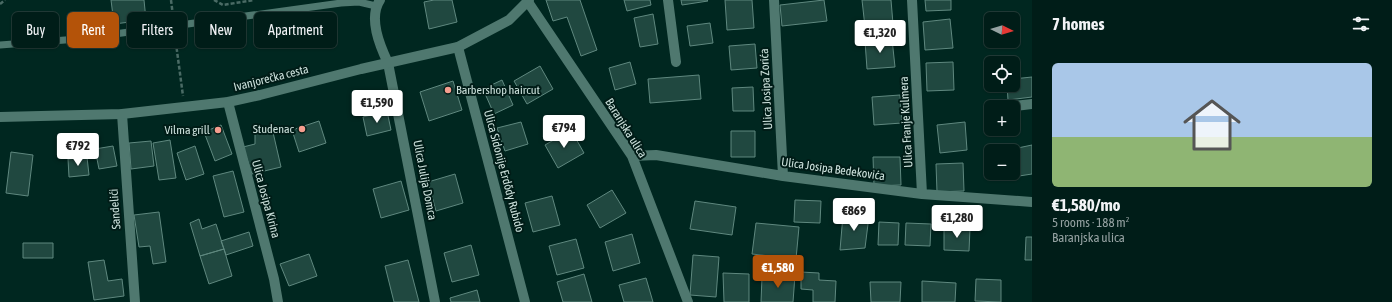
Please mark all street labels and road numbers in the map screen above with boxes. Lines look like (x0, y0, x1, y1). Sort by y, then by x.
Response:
street label: Ulica Josipa Zorića (757, 48, 775, 130)
street label: Ivanjorečka cesta (232, 62, 310, 94)
street label: Ulica Franje Kulmera (897, 76, 915, 168)
street label: Baranjska ulica (602, 96, 650, 160)
street label: Ulica Sidonije Erdődy Rubido (481, 108, 527, 234)
street label: Ulica Julija Domca (410, 139, 440, 221)
street label: Ulica Josipa Bedekovića (780, 155, 886, 183)
street label: Ulica Josipa Kirina (249, 158, 283, 240)
street label: Sandelići (107, 188, 123, 230)

